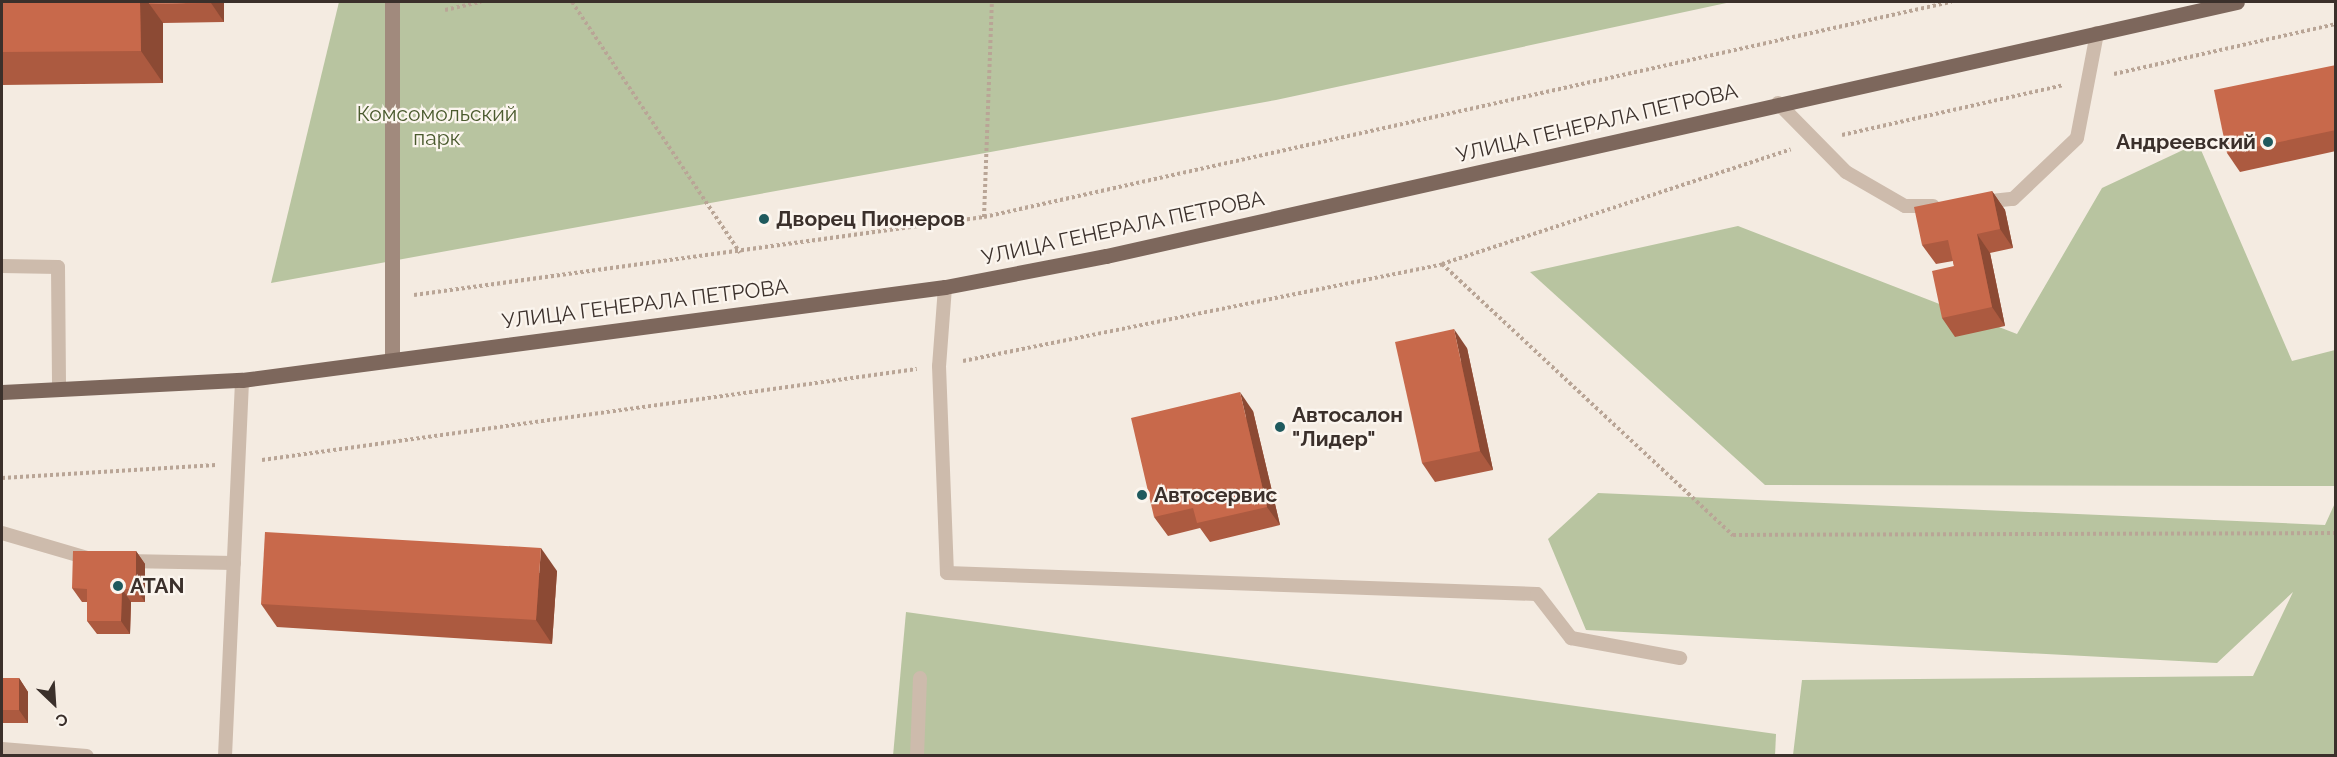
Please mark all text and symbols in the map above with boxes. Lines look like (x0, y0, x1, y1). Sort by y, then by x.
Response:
street label: УЛИЦА ГЕНЕРАЛА ПЕТРОВА (1453, 78, 1741, 168)
park label: Комсомольский парк (357, 101, 517, 151)
place label: Андреевский (2116, 129, 2256, 155)
marker: Андреевский (2261, 135, 2275, 149)
street label: УЛИЦА ГЕНЕРАЛА ПЕТРОВА (979, 186, 1267, 270)
place label: Дворец Пионеров (776, 206, 965, 232)
marker: Дворец Пионеров (757, 212, 771, 226)
street label: УЛИЦА ГЕНЕРАЛА ПЕТРОВА (500, 274, 790, 334)
place label: Автосалон "Лидер" (1292, 402, 1403, 452)
marker: Автосалон "Лидер" (1273, 420, 1287, 434)
place label: Автосервис (1154, 482, 1277, 508)
marker: Автосервис (1135, 488, 1149, 502)
place label: ATAN (130, 573, 184, 599)
marker: ATAN (111, 579, 125, 593)
north arrow (24, 673, 84, 733)
text: С (53, 709, 71, 731)

